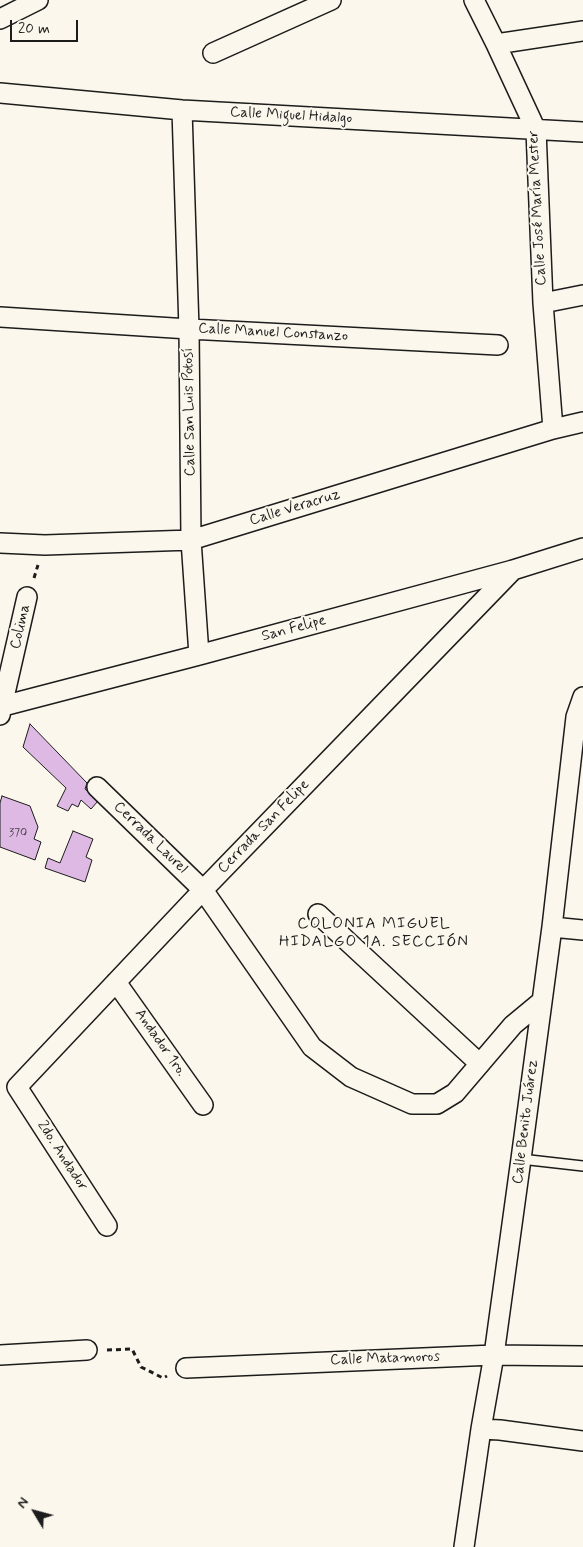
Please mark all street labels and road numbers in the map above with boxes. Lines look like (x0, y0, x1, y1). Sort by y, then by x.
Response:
street label: Calle Miguel Hidalgo (229, 104, 353, 128)
street label: Calle José María Mester (525, 130, 551, 286)
street label: Calle Manuel Constanzo (198, 320, 348, 346)
street label: Calle San Luis Potosí (180, 348, 200, 476)
street label: Calle Veracruz (247, 486, 343, 530)
street label: Colima (7, 603, 35, 651)
street label: San Felipe (260, 612, 328, 646)
street label: Cerrada San Felipe (214, 776, 314, 878)
street label: Cerrada Laurel (109, 798, 191, 878)
street label: Andador 1ro. (130, 1006, 190, 1080)
street label: Calle Benito Juárez (509, 1059, 543, 1185)
street label: 2do. Andador (33, 1118, 91, 1194)
street label: Calle Matamoros (330, 1348, 440, 1370)

